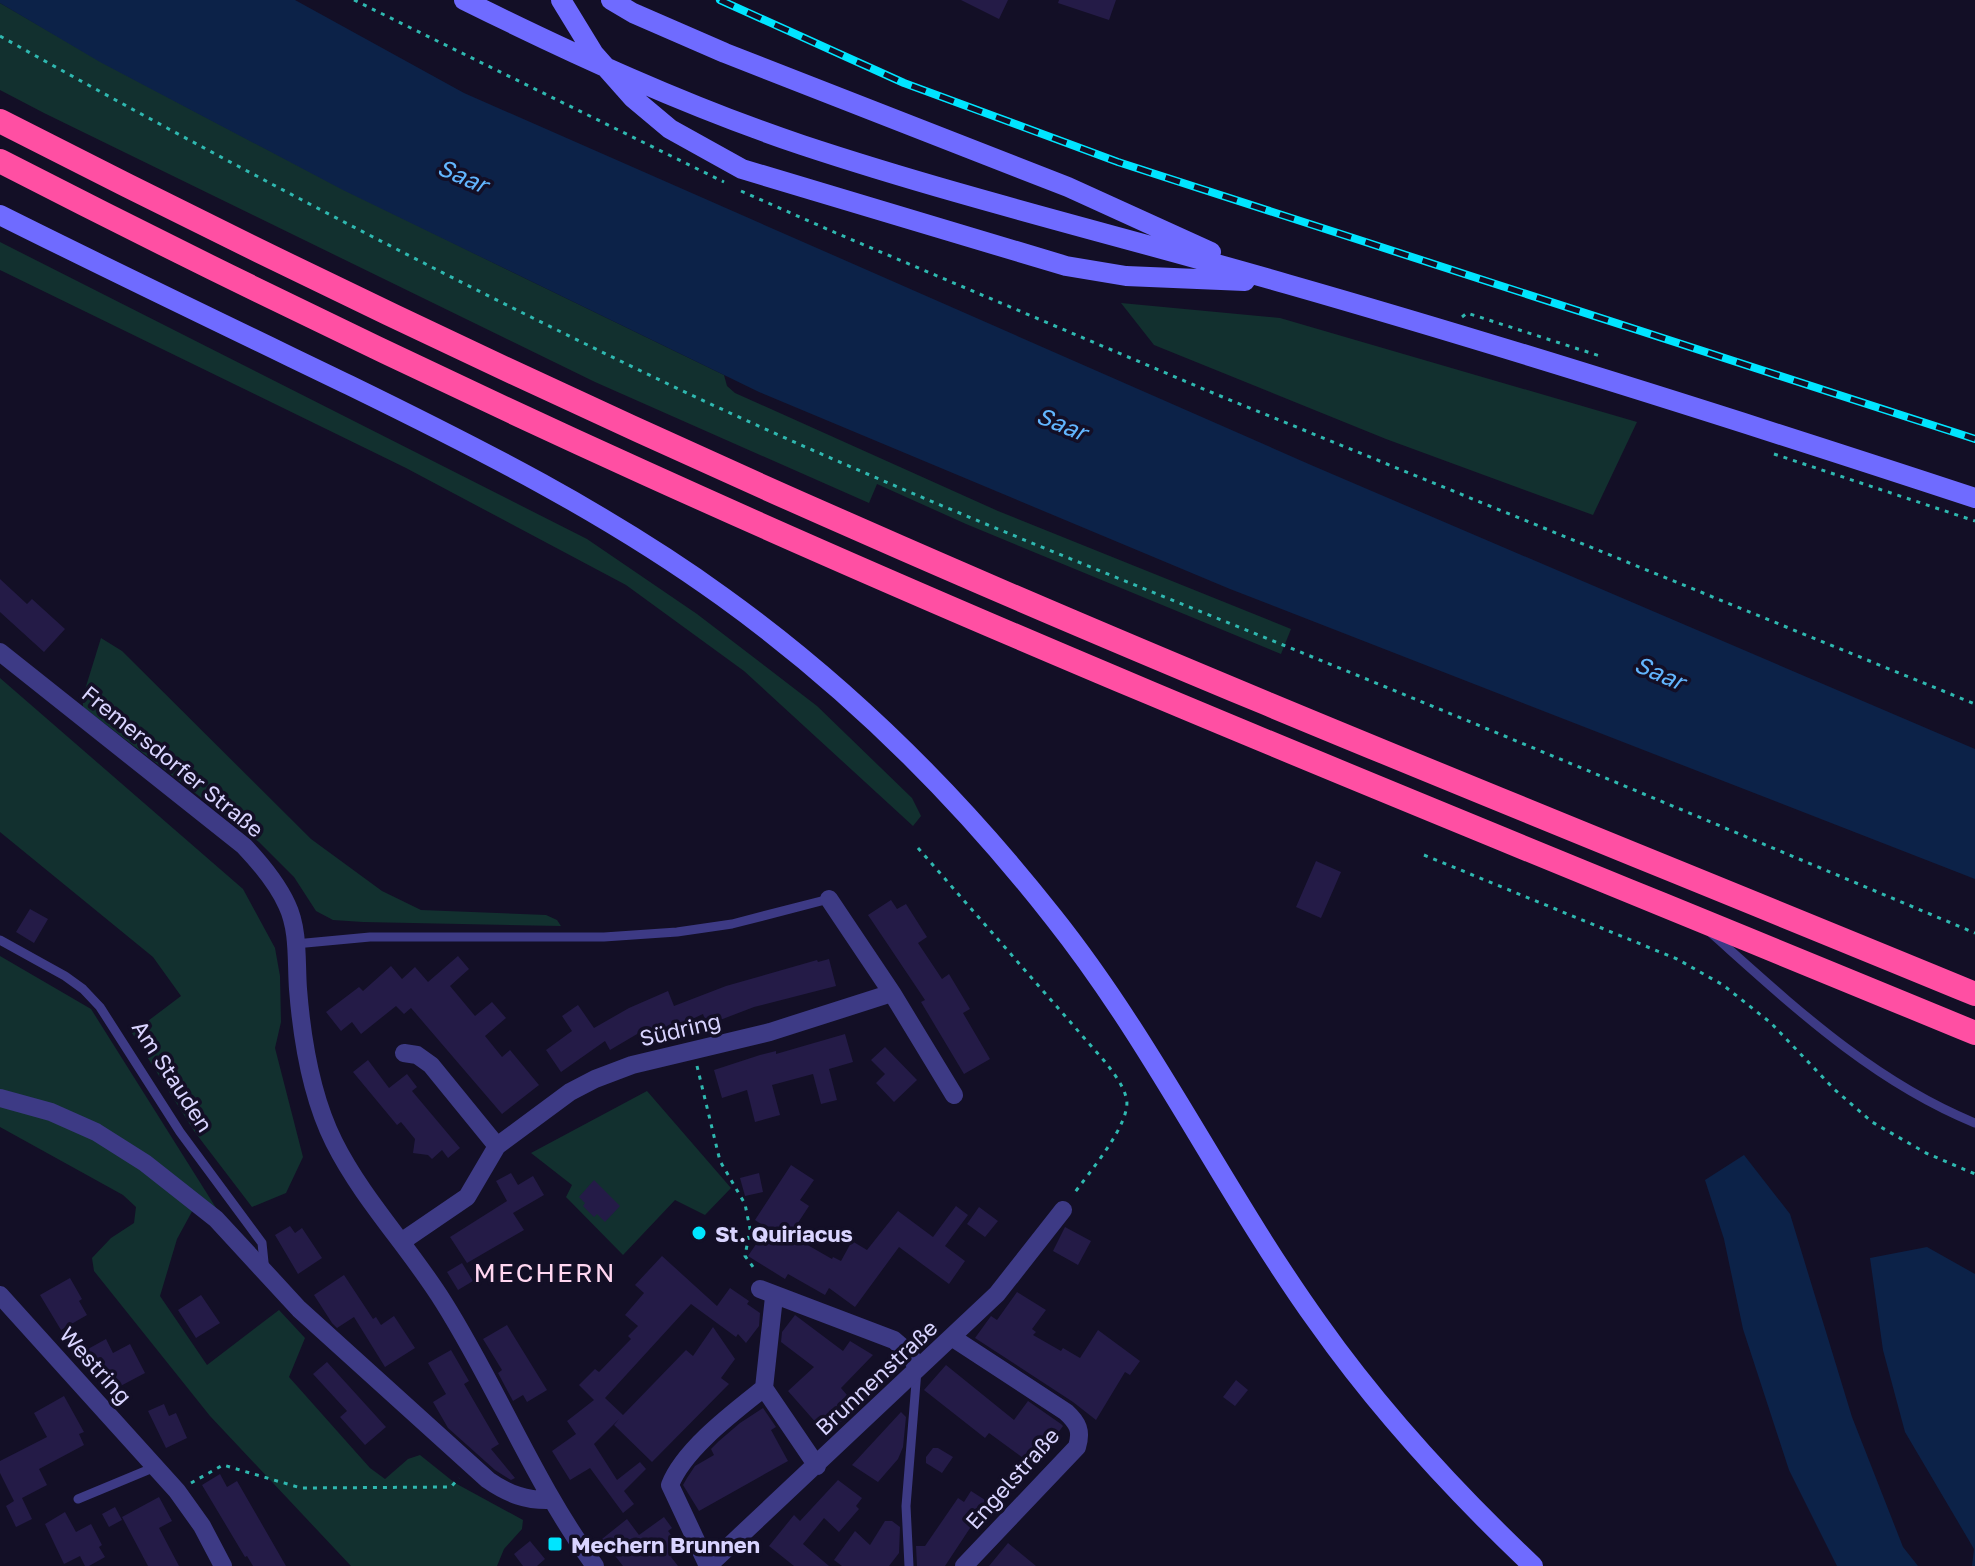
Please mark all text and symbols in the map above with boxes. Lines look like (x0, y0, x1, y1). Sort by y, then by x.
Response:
water label: Saar (433, 152, 496, 200)
water label: Saar (1033, 400, 1095, 448)
water label: Saar (1630, 649, 1693, 697)
street label: Fremersdorfer Straße (77, 679, 269, 843)
street label: Südring (637, 1007, 723, 1051)
street label: Am Stauden (127, 1015, 219, 1137)
place label: St. Quiriacus (715, 1220, 853, 1247)
marker: St. Quiriacus (690, 1224, 708, 1242)
district label: MECHERN (474, 1257, 616, 1288)
street label: Brunnenstraße (809, 1314, 943, 1440)
street label: Westring (54, 1321, 138, 1409)
street label: Engelstraße (959, 1422, 1065, 1534)
place label: Mechern Brunnen (571, 1531, 760, 1558)
marker: Mechern Brunnen (546, 1535, 564, 1553)

